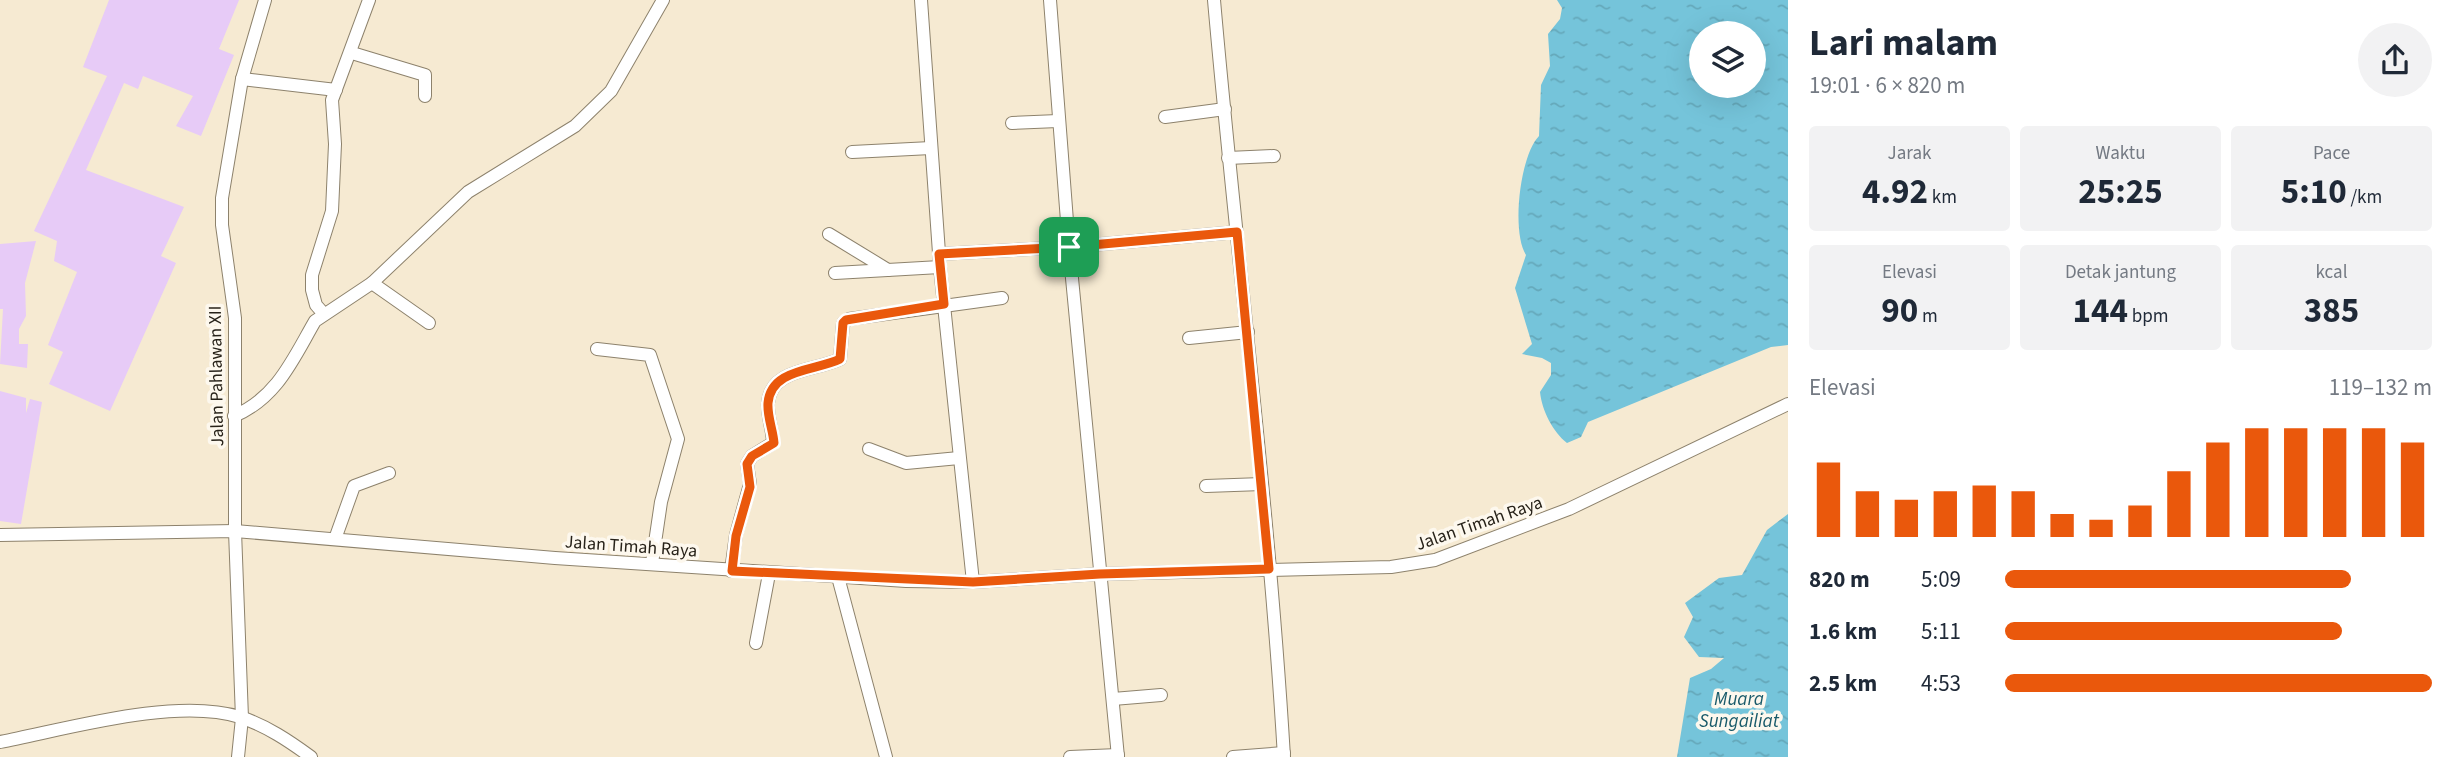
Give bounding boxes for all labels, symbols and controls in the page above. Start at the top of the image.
text: Lari malam [1809,16,1998,70]
map controls [1689,21,1766,98]
button: layers [1689,21,1766,98]
button: share [2358,23,2432,97]
text: 19:01 · 6 × 820 m [1809,69,1965,102]
text: Jarak [1888,140,1931,167]
text: Waktu [2096,140,2145,167]
text: Pace [2313,140,2350,167]
text: 4.92 [1862,167,1928,217]
text: 25:25 [2078,167,2163,217]
text: 5:10 [2281,167,2347,217]
text: km [1928,184,1957,211]
text: /km [2347,184,2382,211]
pin [1039,217,1099,277]
icon: arrive [1050,228,1088,266]
text: Elevasi [1882,259,1937,286]
text: Detak jantung [2065,259,2176,286]
text: kcal [2316,259,2347,286]
text: 90 [1881,286,1918,336]
text: 144 [2072,286,2128,336]
text: 385 [2304,286,2359,336]
text: m [1918,303,1938,330]
text: bpm [2128,303,2169,330]
street label: Jalan Pahlawan XII [203,305,230,447]
text: Elevasi [1809,371,1876,404]
text: 119–132 m [2329,371,2432,404]
street label: Jalan Timah Raya [1412,490,1546,557]
street label: Jalan Timah Raya [564,529,698,564]
text: 820 m [1809,563,1870,596]
text: 5:09 [1921,563,1961,596]
text: 1.6 km [1809,615,1877,648]
text: 5:11 [1921,615,1961,648]
text: 2.5 km [1809,667,1877,700]
text: 4:53 [1921,667,1961,700]
water label: Muara Sungailiat [1699,686,1780,735]

